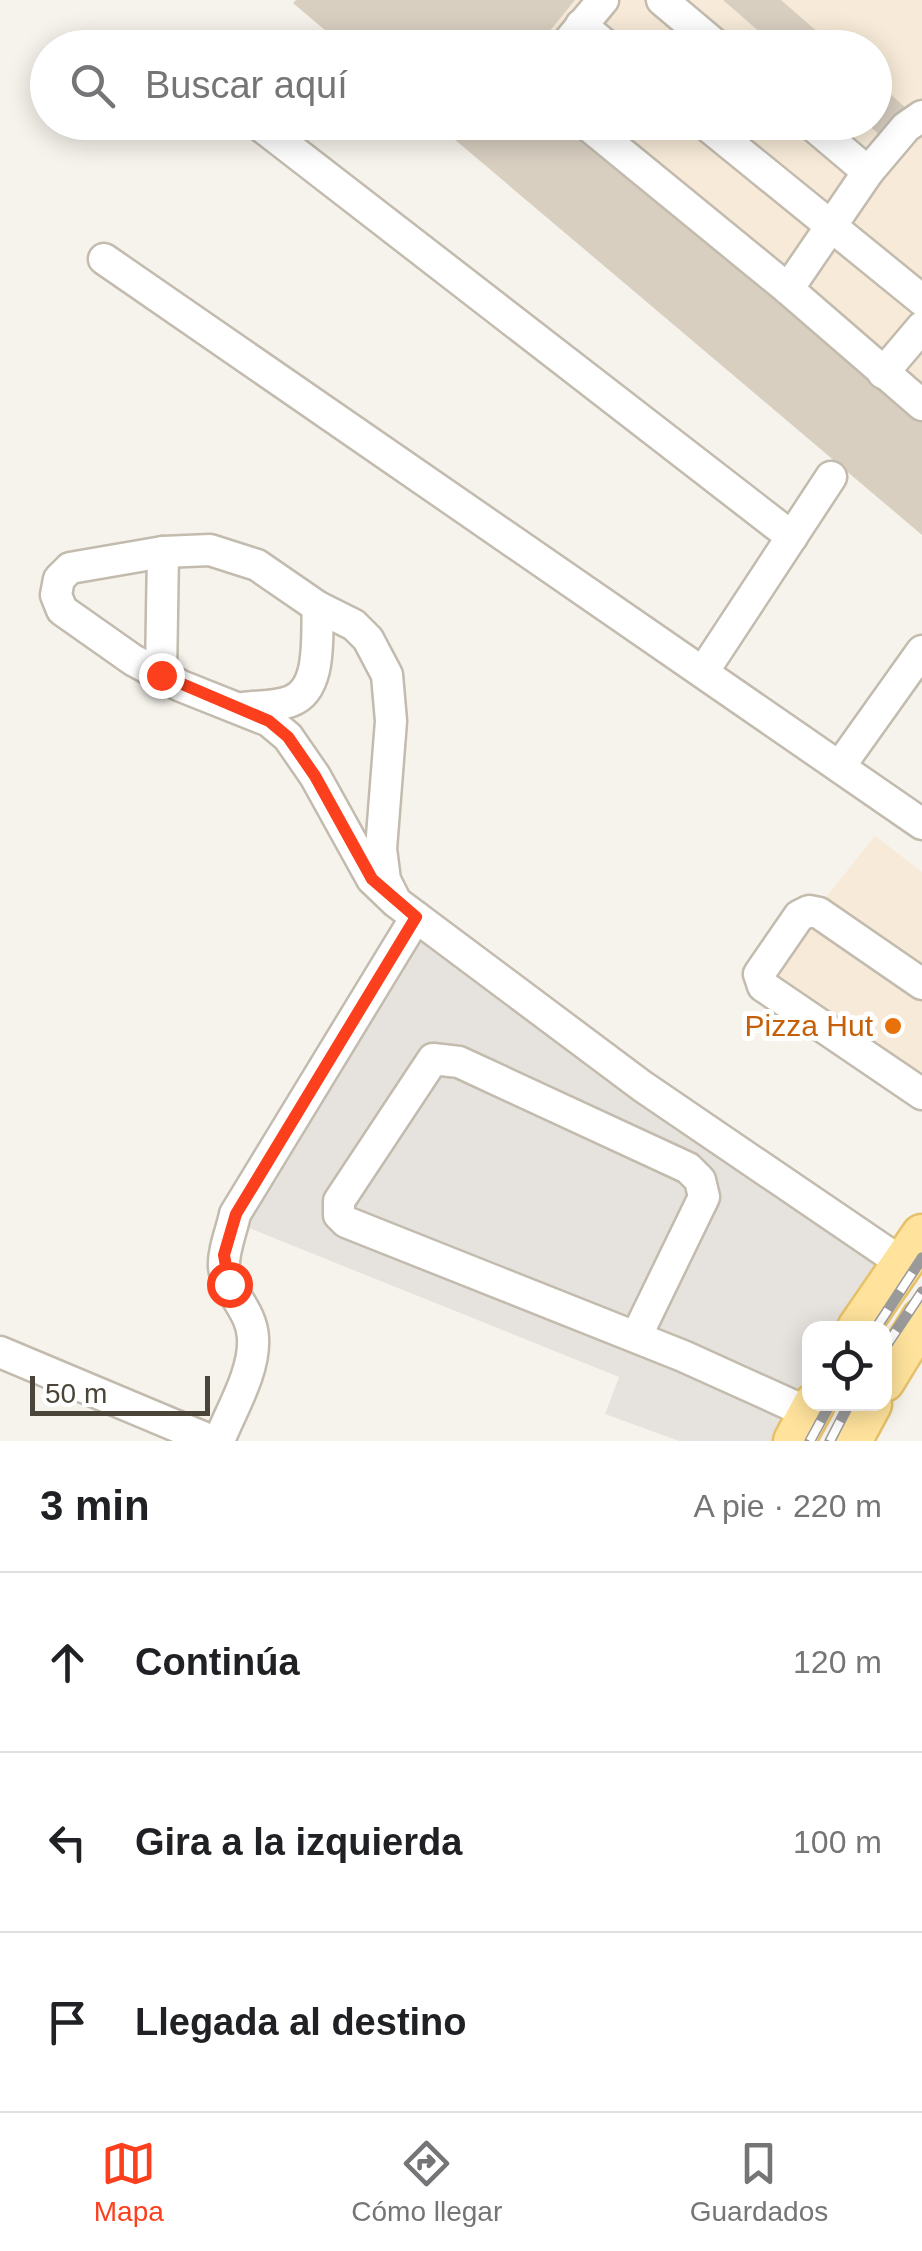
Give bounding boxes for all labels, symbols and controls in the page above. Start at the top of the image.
search box [30,30,892,140]
icon: search [65,58,120,113]
text: Buscar aquí [145,64,348,106]
route end [139,653,185,699]
place label: Pizza Hut [745,1009,874,1042]
marker: Pizza Hut [882,1015,904,1037]
route start [207,1262,253,1308]
map controls [802,1321,892,1411]
button: locate [802,1321,892,1411]
scale bar [30,1371,210,1416]
text: 50 m [45,1378,107,1409]
text: 3 min [40,1482,150,1529]
text: A pie · 220 m [693,1488,882,1524]
icon: ahead [40,1635,95,1690]
text: Continúa [135,1641,300,1683]
text: 120 m [793,1644,882,1680]
icon: left [40,1815,95,1870]
text: Gira a la izquierda [135,1821,462,1863]
text: 100 m [793,1824,882,1860]
icon: arrive [40,1995,95,2050]
text: Llegada al destino [135,2001,467,2043]
tab: Mapa [94,2136,164,2228]
tab: Cómo llegar [351,2136,502,2228]
tab: Guardados [690,2136,828,2228]

